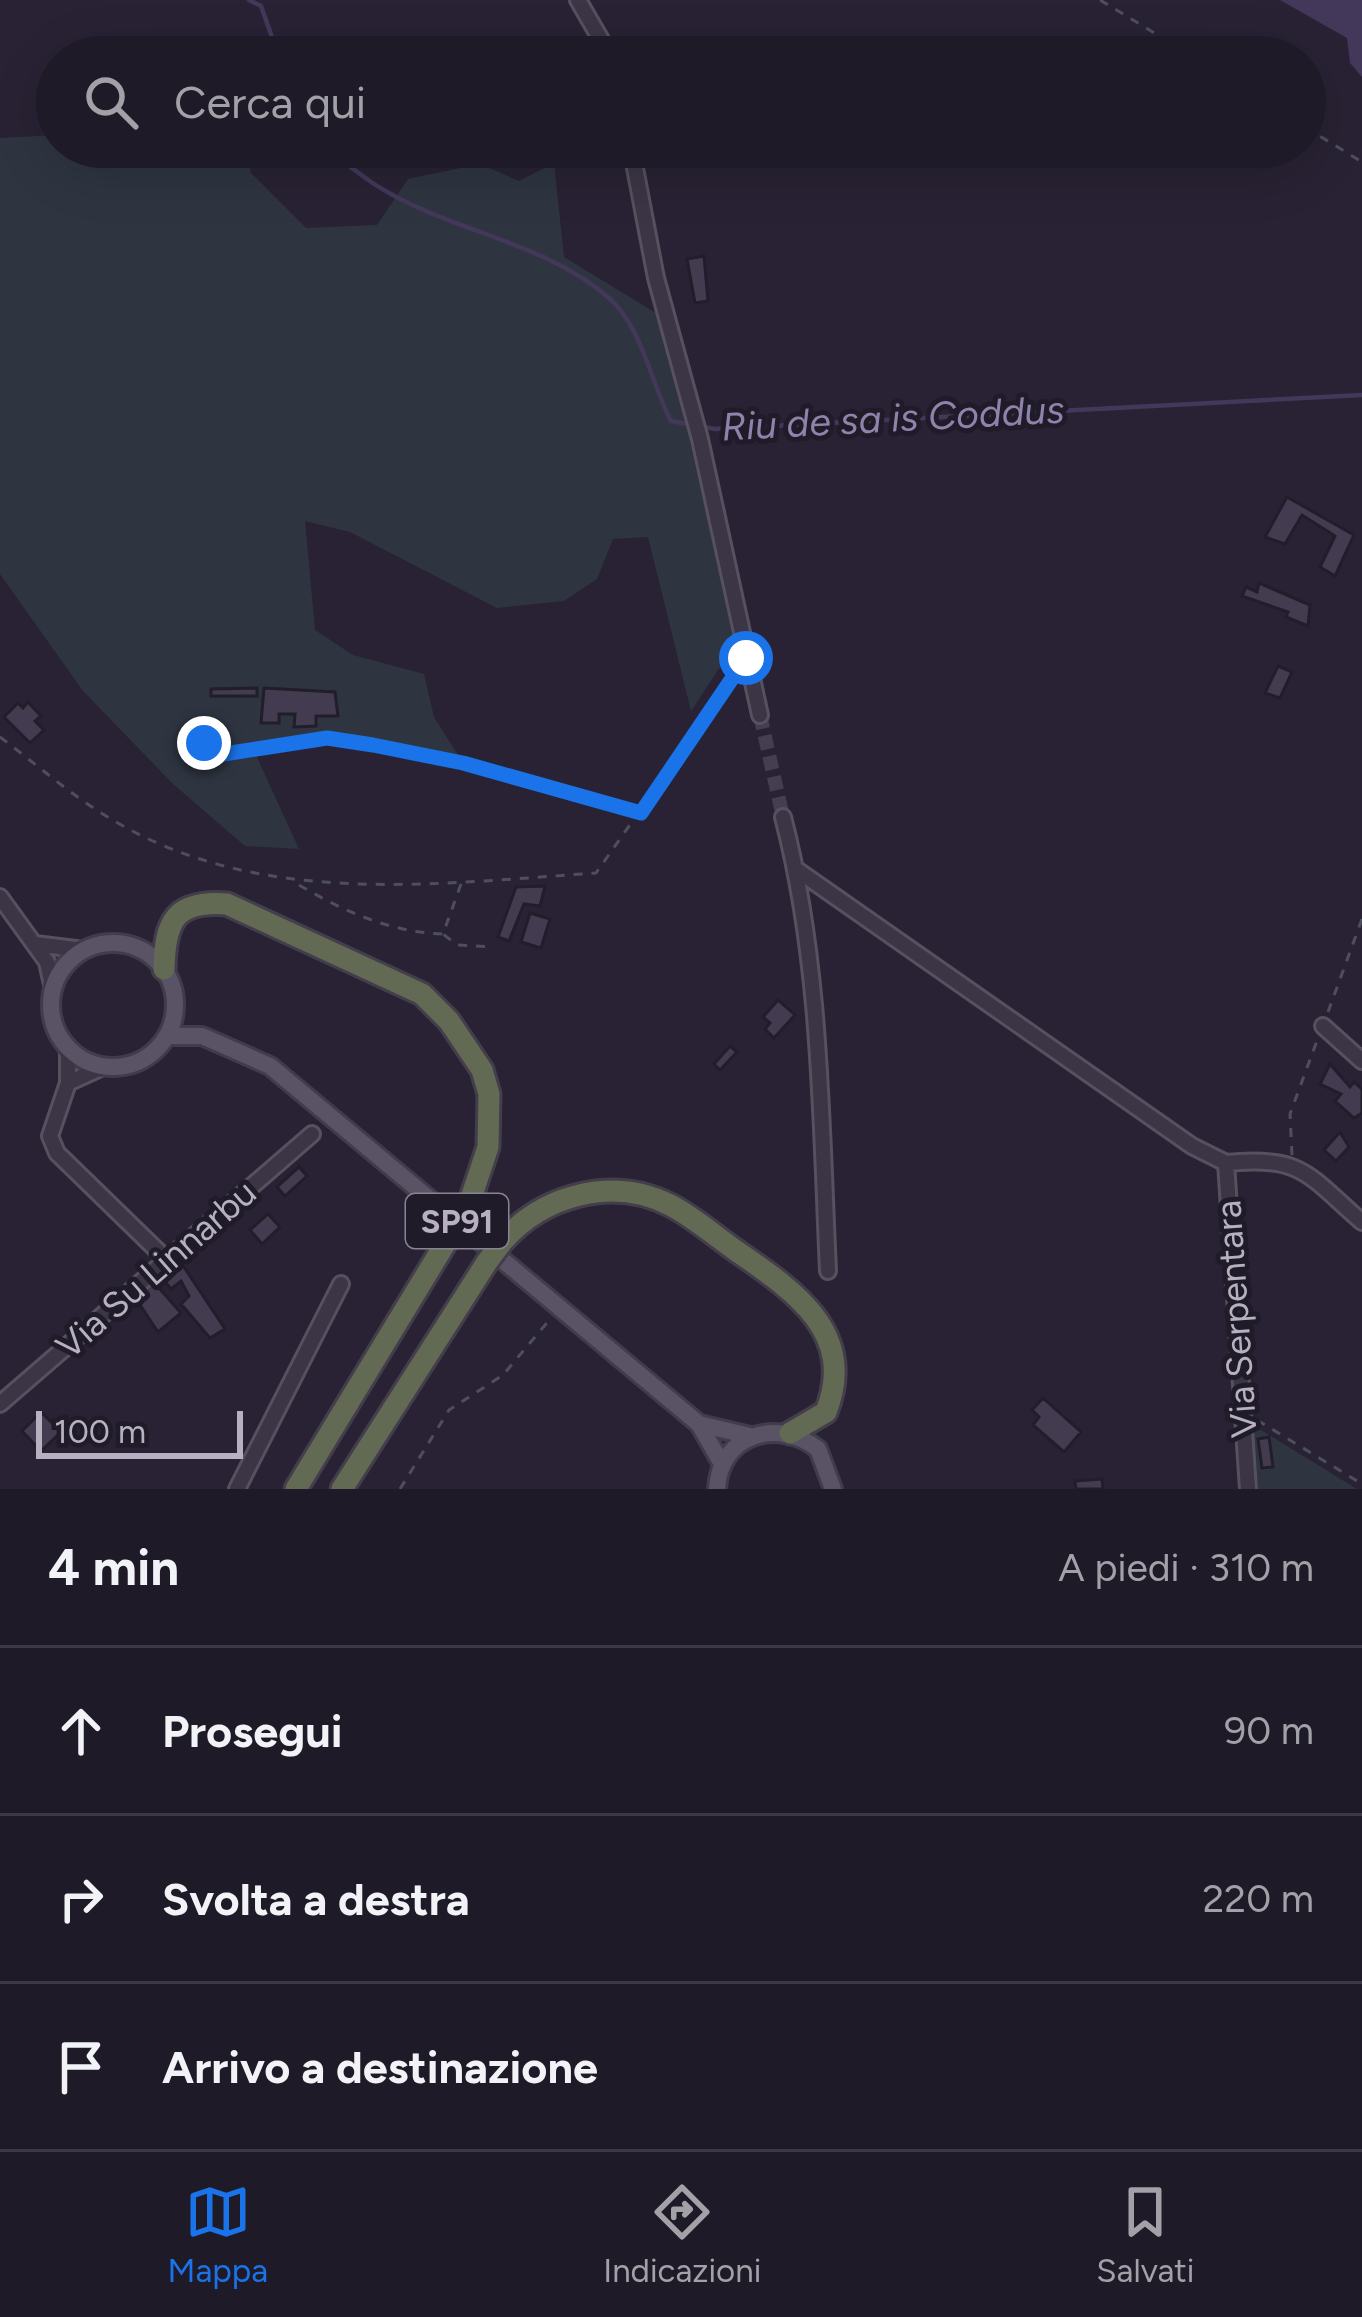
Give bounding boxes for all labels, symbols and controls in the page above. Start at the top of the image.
search box [36,36,1326,168]
icon: search [78,69,144,135]
text: Cerca qui [174,75,366,129]
water label: Riu de sa is Coddus [720,386,1066,450]
route start [719,631,773,685]
route end [177,716,231,770]
street label: Via Su Linnarbu [47,1171,265,1367]
road number: SP91 [406,1194,508,1248]
street label: Via Serpentara [1206,1199,1266,1439]
scale bar [36,1405,243,1458]
text: 100 m [54,1412,146,1451]
text: 4 min [48,1537,179,1598]
text: A piedi · 310 m [1058,1544,1314,1591]
icon: ahead [48,1698,114,1764]
text: Prosegui [162,1704,343,1758]
text: 90 m [1224,1707,1314,1754]
icon: right [48,1866,114,1932]
text: Svolta a destra [162,1872,470,1926]
text: 220 m [1203,1875,1314,1922]
icon: arrive [48,2034,114,2100]
text: Arrivo a destinazione [162,2040,598,2094]
tab: Mappa [168,2179,268,2290]
tab: Indicazioni [603,2179,761,2290]
tab: Salvati [1096,2179,1194,2290]

